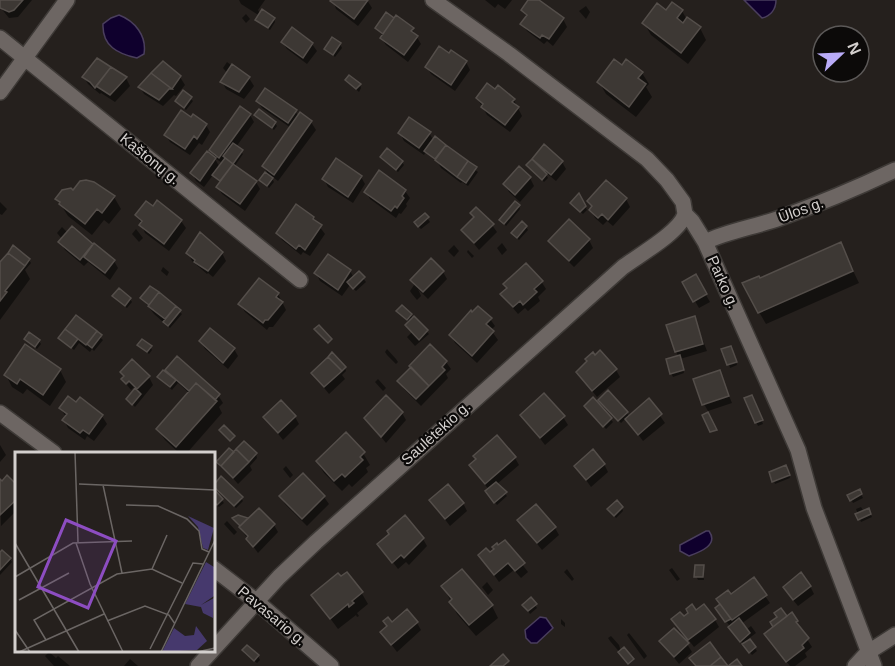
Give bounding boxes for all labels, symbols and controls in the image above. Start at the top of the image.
north arrow [811,24,871,84]
text: N [844,40,864,57]
street label: Kaštonų g. [117,129,184,188]
street label: Ūlos g. [776,194,826,226]
street label: Parko g. [704,253,743,311]
street label: Saulėtekio g. [398,397,474,468]
inset map [15,452,214,651]
street label: Pavasario g. [235,582,310,649]

